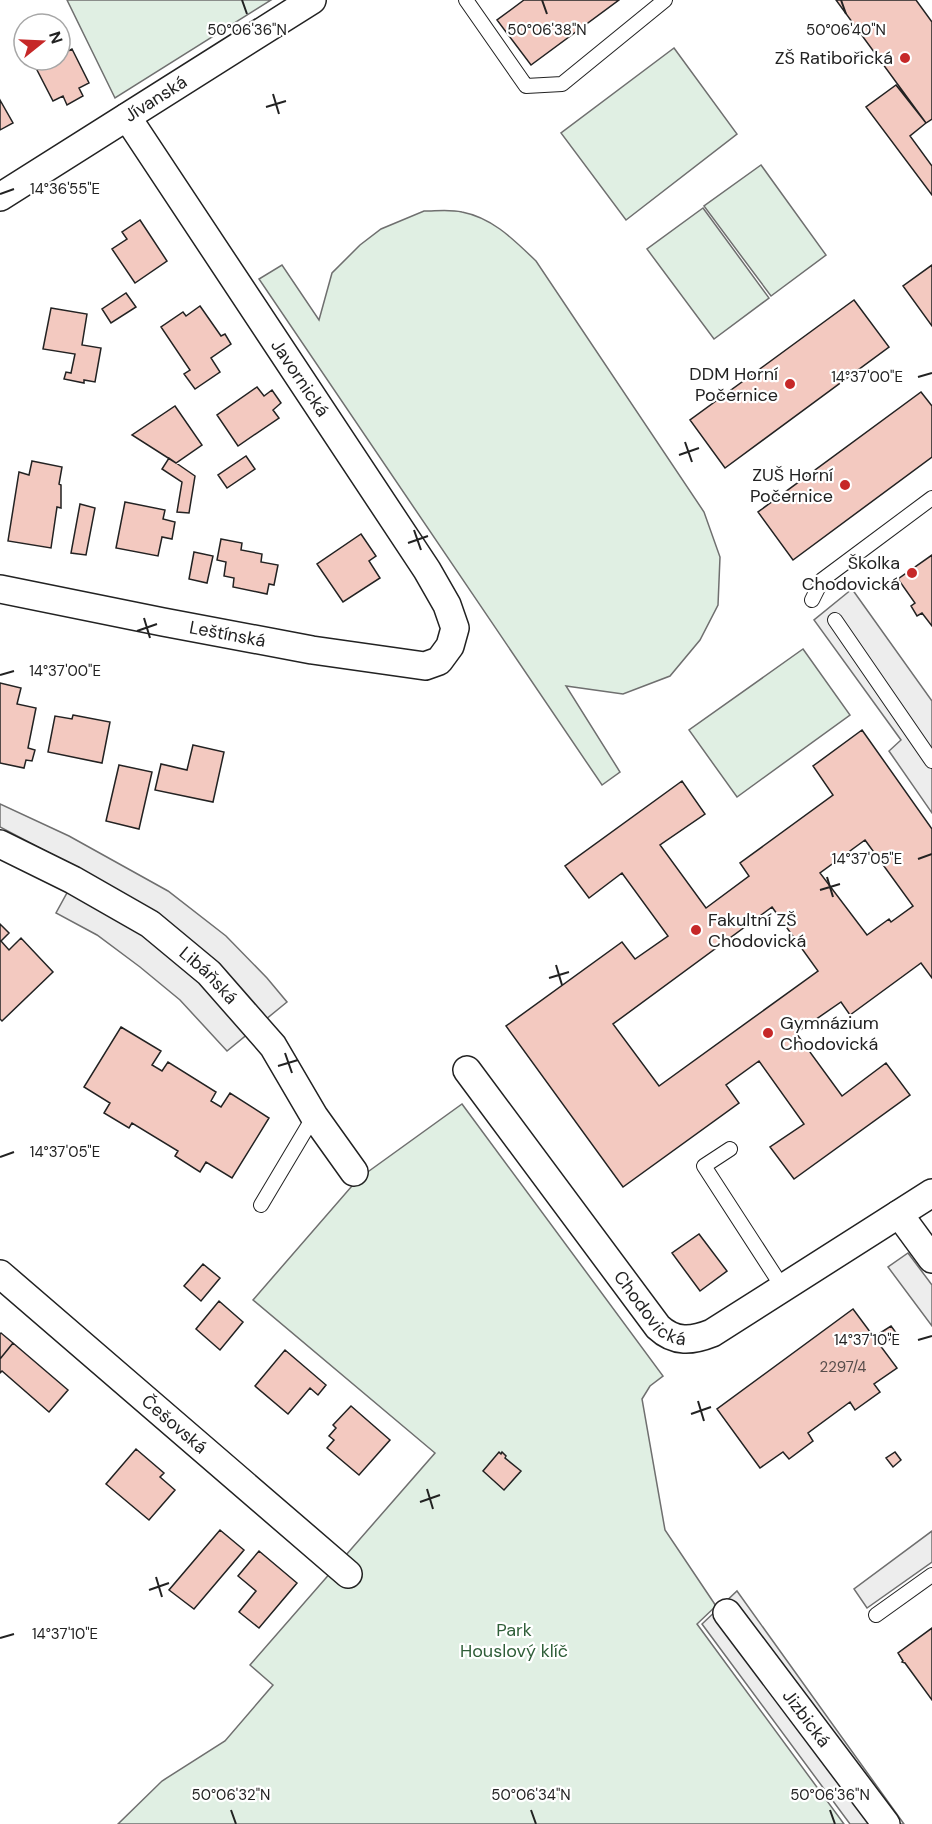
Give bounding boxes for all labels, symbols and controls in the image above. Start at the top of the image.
north arrow [12,12,72,72]
text: 50°06'36"N [207,20,287,40]
text: 50°06'38"N [507,20,587,40]
text: 50°06'40"N [806,20,886,40]
text: N [44,29,68,46]
place label: ZŠ Ratibořická [775,46,893,70]
marker: ZŠ Ratibořická [898,51,912,65]
street label: Jívanská [120,70,192,128]
text: 14°36'55"E [30,179,100,199]
street label: Javornická [265,335,335,421]
place label: DDM Horní Počernice [689,362,778,407]
text: 14°37'00"E [831,367,903,387]
marker: DDM Horní Počernice [783,377,797,391]
place label: ZUŠ Horní Počernice [750,463,833,508]
marker: ZUŠ Horní Počernice [838,478,852,492]
place label: Školka Chodovická [802,551,900,596]
marker: Školka Chodovická [905,566,919,580]
street label: Leštínská [187,615,268,653]
text: 14°37'00"E [29,661,101,681]
text: 14°37'05"E [832,849,902,869]
place label: Fakultní ZŠ Chodovická [708,908,806,953]
marker: Fakultní ZŠ Chodovická [689,923,703,937]
street label: Libáňská [174,941,243,1009]
place label: Gymnázium Chodovická [780,1011,879,1056]
marker: Gymnázium Chodovická [761,1026,775,1040]
text: 14°37'05"E [30,1142,100,1162]
street label: Chodovická [608,1266,687,1351]
text: 14°37'10"E [834,1330,900,1350]
house number: 2297/4 [820,1357,866,1377]
street label: Češovská [136,1389,212,1459]
park label: Park Houslový klíč [460,1618,568,1663]
text: 14°37'10"E [32,1624,98,1644]
street label: Jizbická [777,1685,836,1752]
text: 50°06'32"N [192,1785,270,1805]
text: 50°06'34"N [491,1785,571,1805]
text: 50°06'36"N [790,1785,870,1805]

